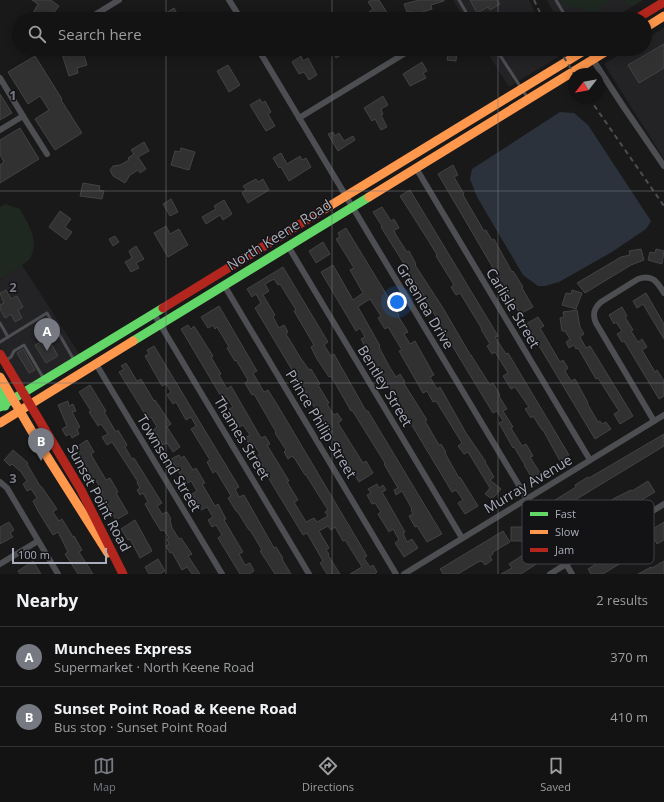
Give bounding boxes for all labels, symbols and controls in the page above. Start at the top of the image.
search box [12,12,652,56]
icon: search [26,23,48,45]
text: Search here [58,24,142,44]
north arrow [568,68,604,104]
text: 1 [9,86,17,104]
street label: North Keene Road [223,195,335,274]
street label: Greenlea Drive [392,259,459,352]
street label: Carlisle Street [482,264,545,351]
text: 2 [9,278,17,296]
your location [387,292,407,312]
pin: A [34,318,60,351]
street label: Bentley Street [354,342,417,430]
street label: Prince Philip Street [282,366,361,482]
street label: Thames Street [210,392,275,483]
street label: Townsend Street [133,411,206,515]
pin: B [28,428,54,461]
street label: Sunset Point Road [63,441,136,555]
street label: Murray Avenue [480,450,576,517]
text: 3 [9,469,17,487]
legend [522,500,654,564]
text: Fast [555,506,576,521]
text: Slow [555,524,579,539]
text: Jam [554,542,574,557]
scale bar [12,546,107,565]
text: 100 m [18,547,50,562]
text: Nearby [16,589,78,612]
text: 2 results [596,591,648,609]
text: Munchees Express [54,638,192,658]
text: A [25,648,33,666]
text: 370 m [610,648,648,666]
text: Supermarket · North Keene Road [54,658,254,676]
text: Sunset Point Road & Keene Road [54,698,297,718]
text: B [25,708,33,726]
text: 410 m [610,708,648,726]
text: Bus stop · Sunset Point Road [54,718,227,736]
tab: Map [93,755,116,794]
tab: Directions [302,755,354,794]
tab: Saved [540,755,571,794]

